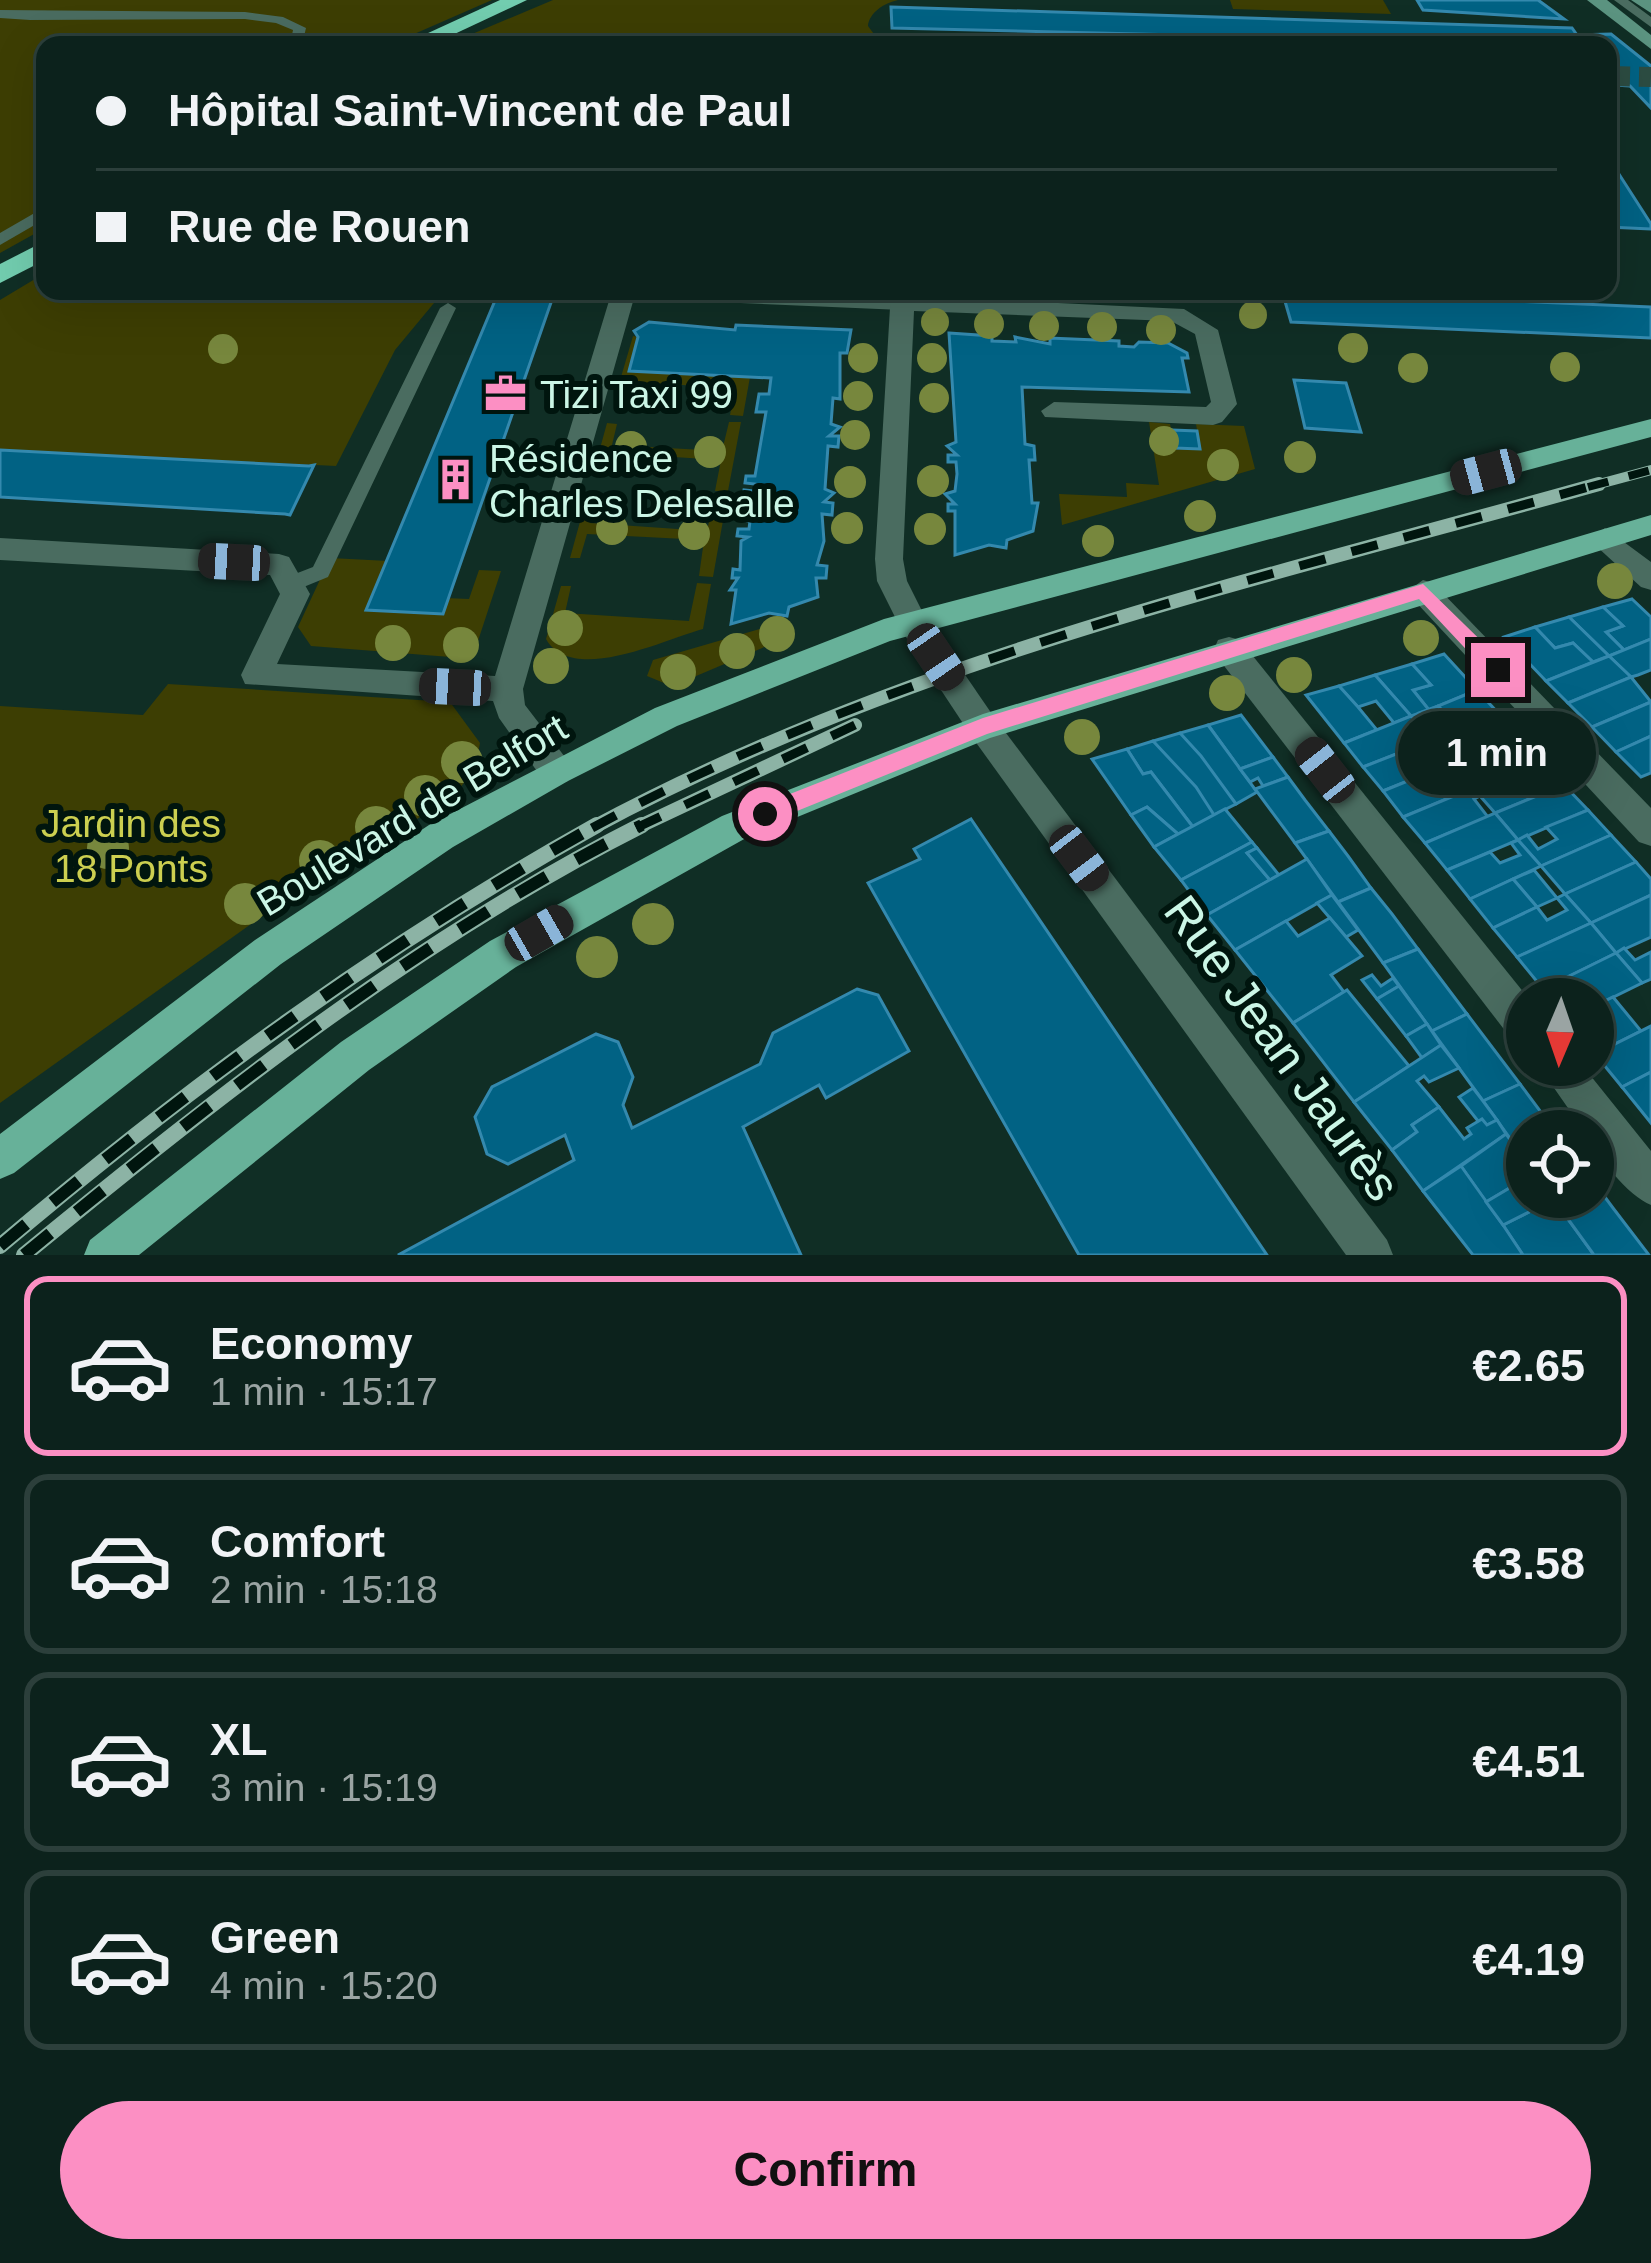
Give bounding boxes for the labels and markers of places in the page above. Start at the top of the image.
office icon: Tizi Taxi 99 [483,371,529,417]
place label: Tizi Taxi 99 [540,373,733,416]
place label: Résidence Charles Delesalle [489,437,795,525]
building icon: Résidence Charles Delesalle [432,457,478,503]

